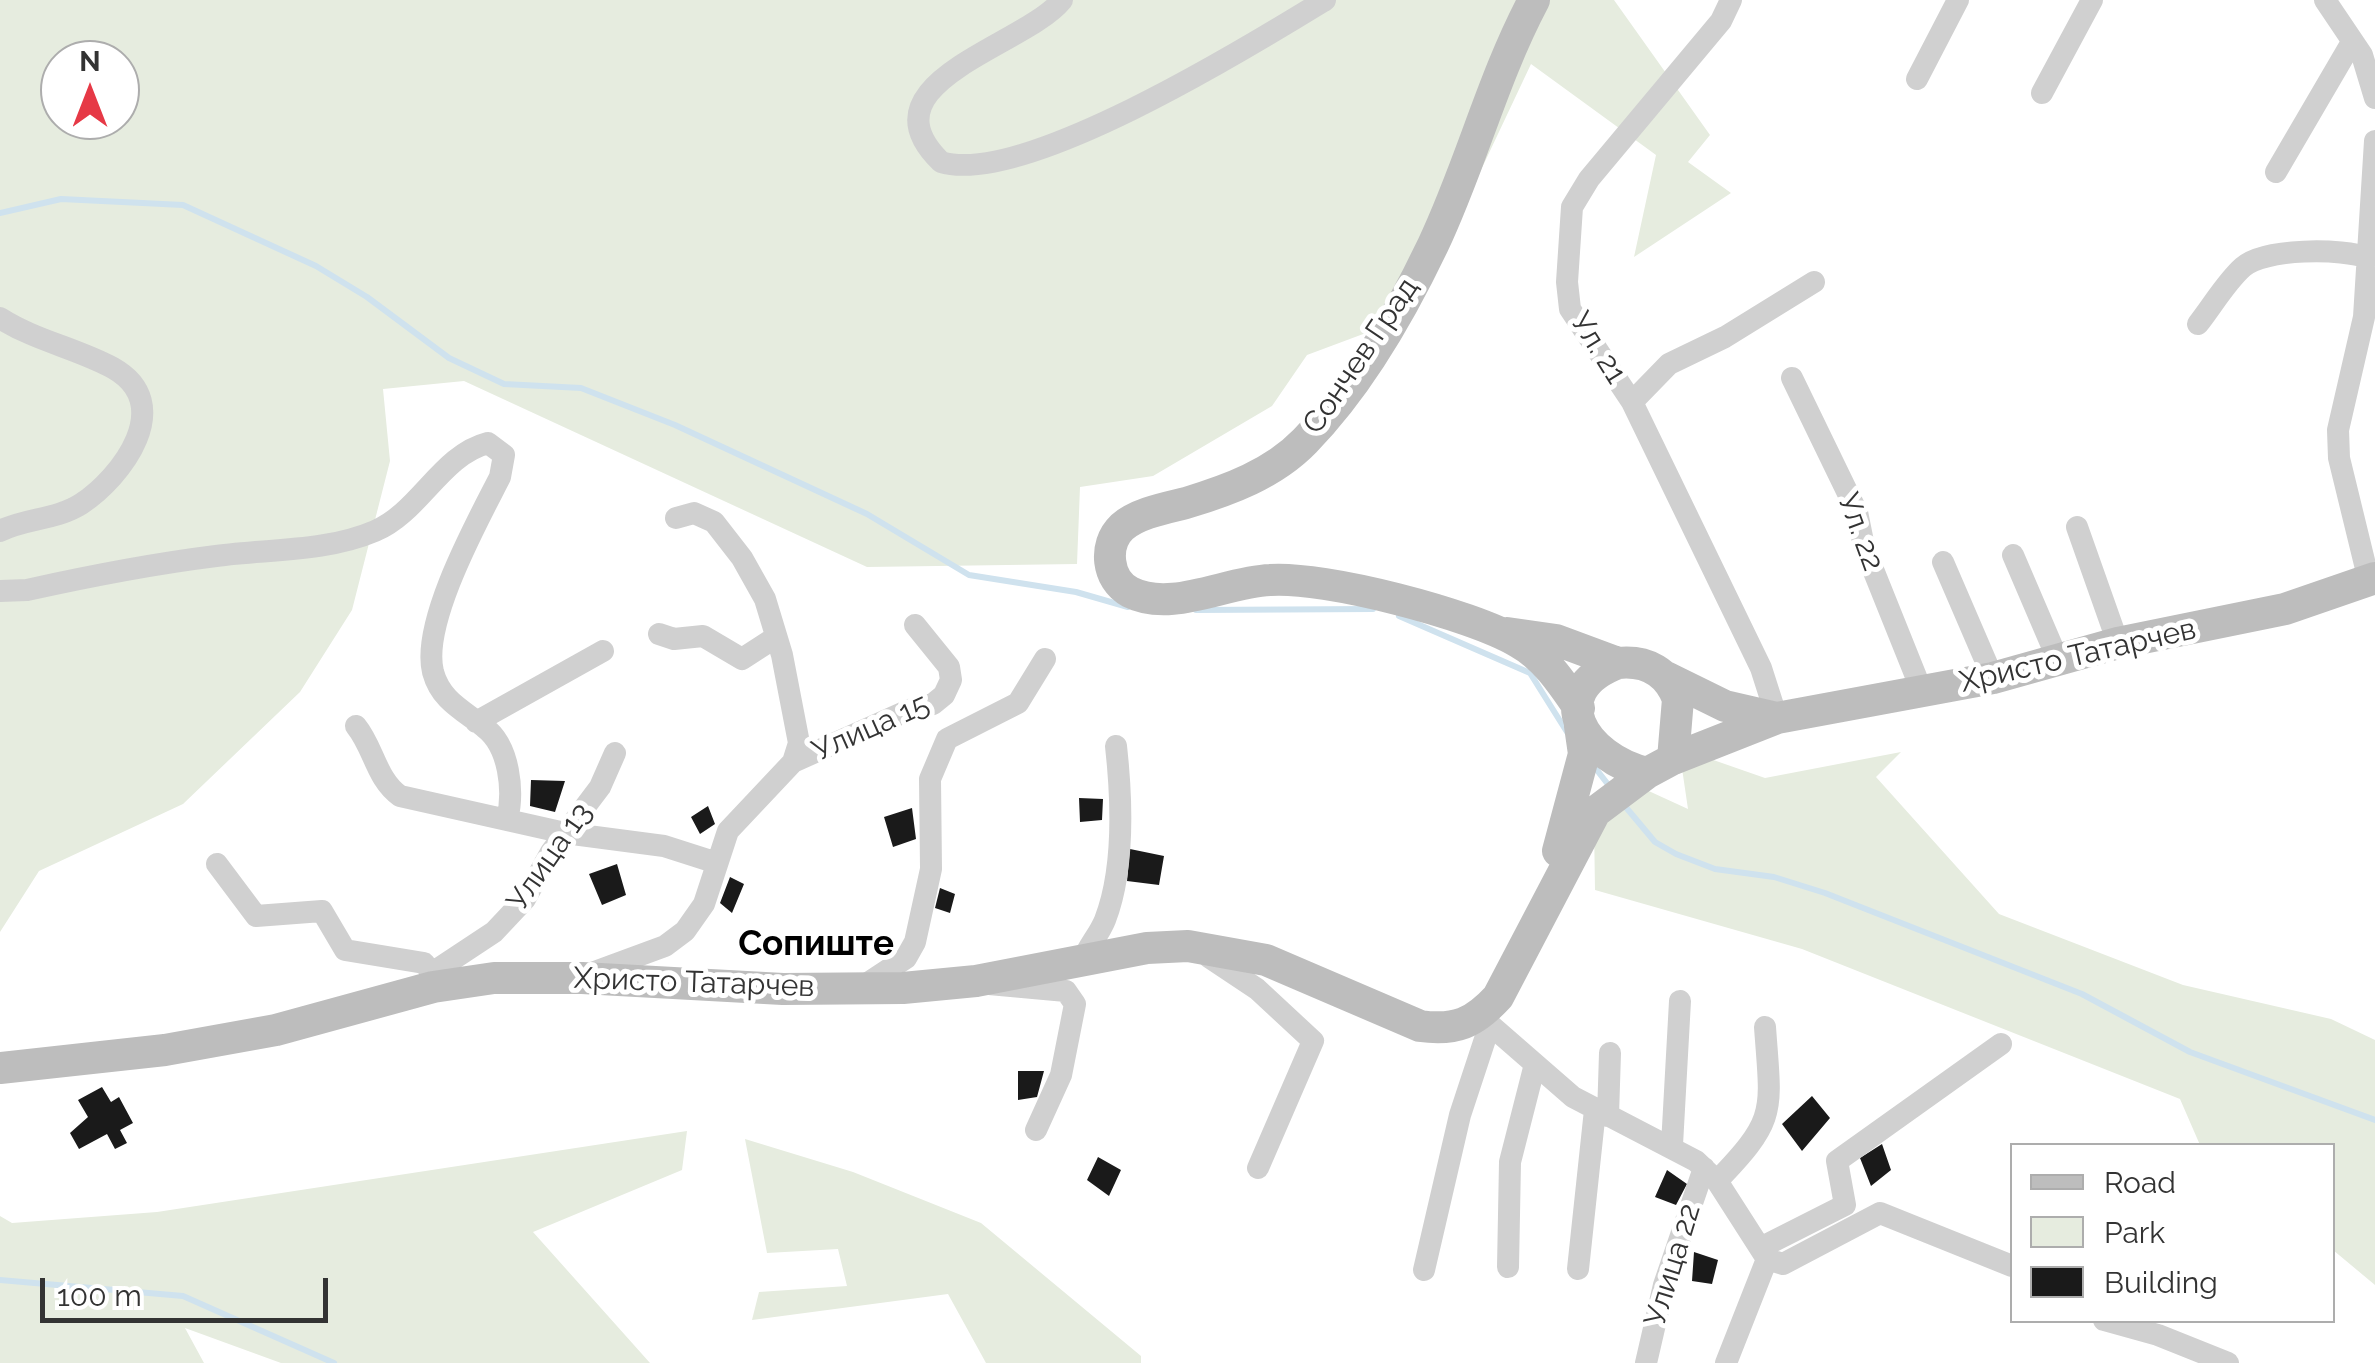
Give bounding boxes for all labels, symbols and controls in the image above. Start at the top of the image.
north arrow [40,40,140,140]
text: N [79,45,101,78]
street label: Сончев Град [1296,271,1426,441]
street label: Ул. 21 [1562,306,1634,390]
street label: Ул. 22 [1829,488,1891,576]
street label: Христо Татарчев [1957,611,2199,701]
street label: Улица 15 [807,686,935,770]
street label: Улица 13 [500,796,600,918]
district label: Сопиште [738,923,894,965]
street label: Христо Татарчев [573,961,815,1005]
legend [2010,1143,2335,1323]
text: Road [2104,1165,2176,1200]
street label: Улица 22 [1637,1199,1709,1331]
text: Park [2104,1215,2165,1250]
scale bar [45,1258,332,1320]
text: Building [2104,1265,2218,1300]
text: 100 m [57,1278,142,1313]

